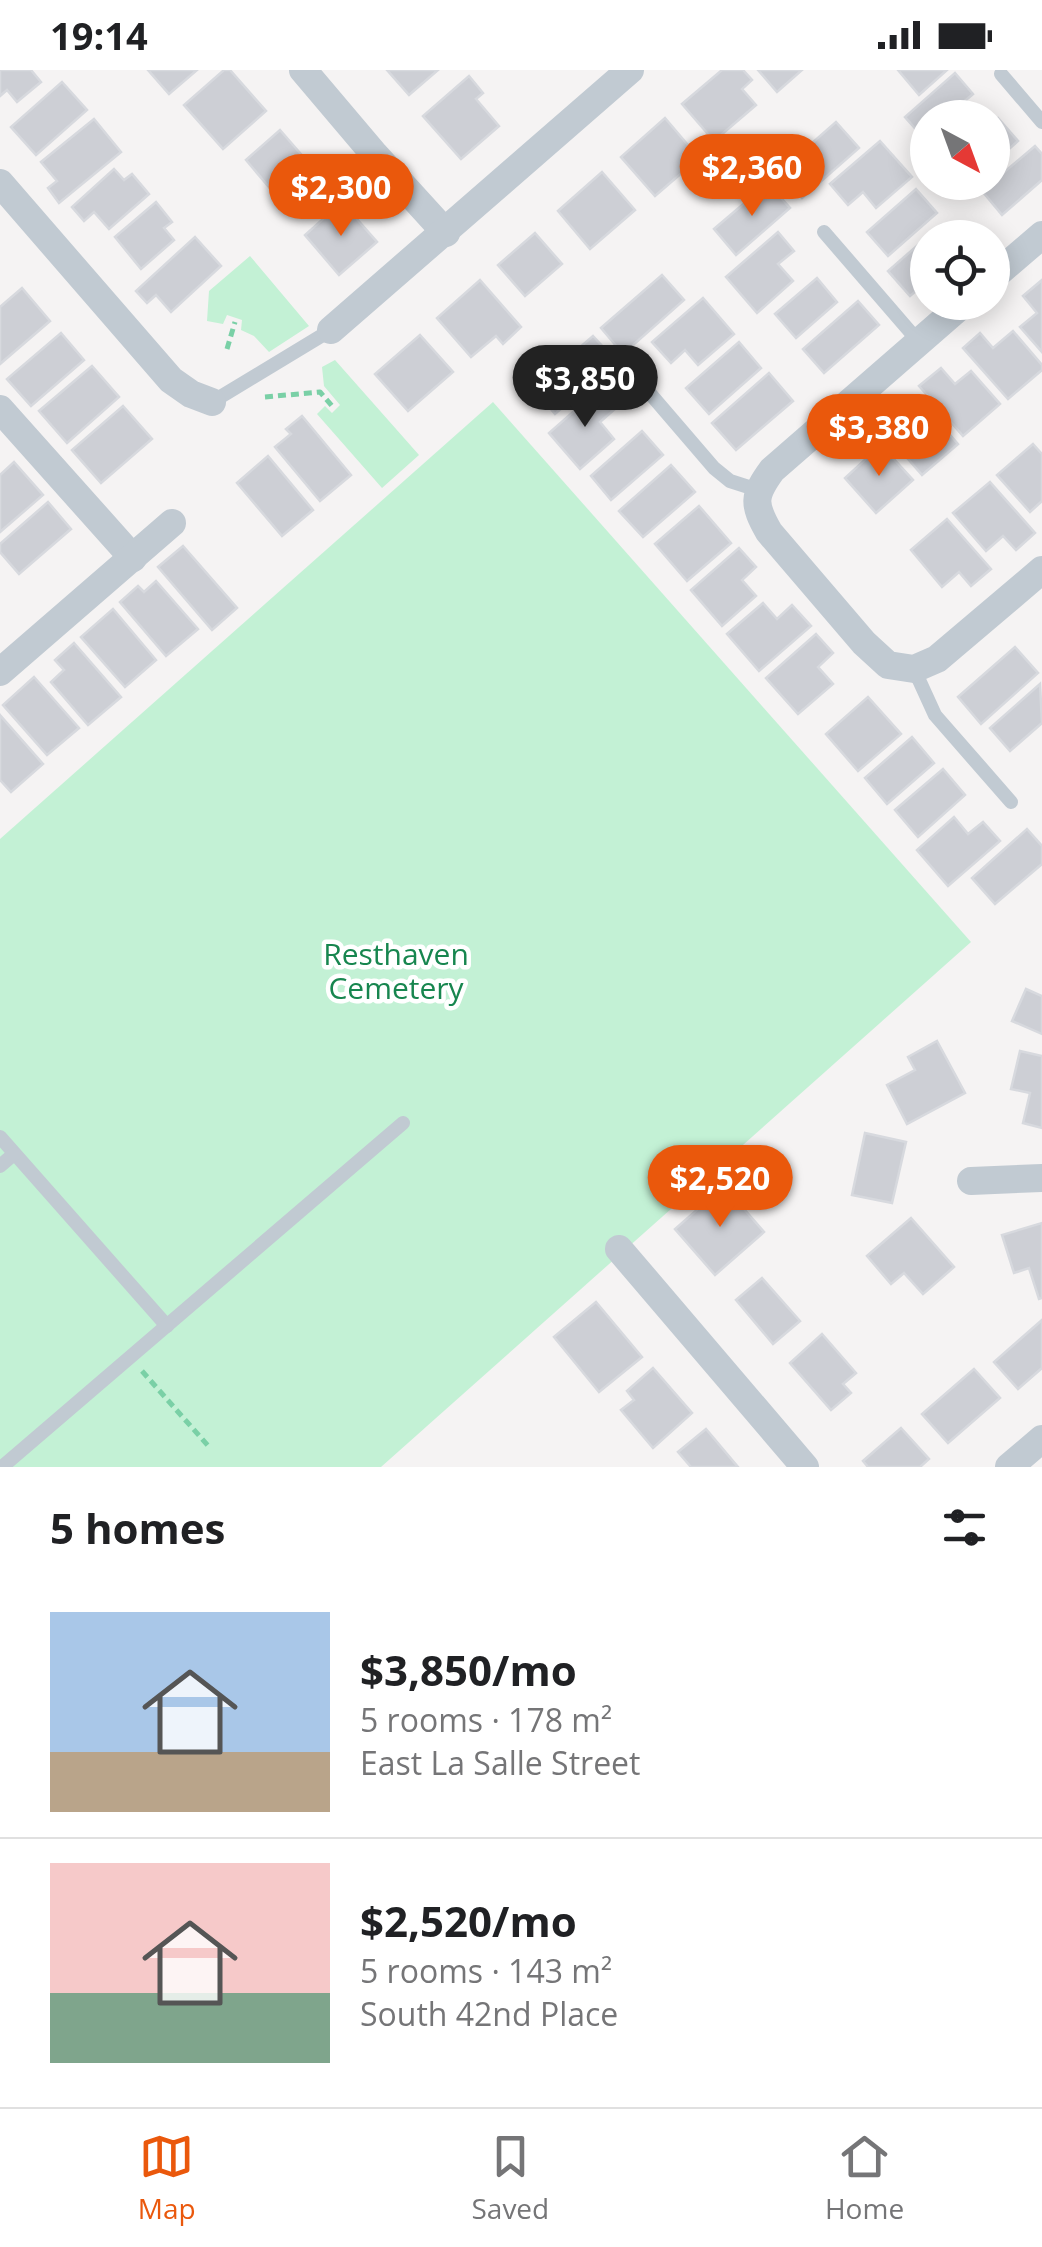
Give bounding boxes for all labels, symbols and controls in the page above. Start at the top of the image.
text: 19:14 [50,9,148,61]
north arrow [910,100,1010,200]
map controls [910,100,1010,320]
pin: $2,360 [671,134,833,219]
text: $2,360 [702,145,802,188]
pin: $2,300 [260,154,422,239]
text: $2,300 [291,165,391,208]
button: locate [910,220,1010,320]
pin: $3,850 [504,345,666,430]
text: $3,850 [535,356,635,399]
pin: $3,380 [798,394,960,479]
text: $3,380 [829,405,929,448]
park label: Resthaven Cemetery [323,933,469,1008]
pin: $2,520 [639,1145,801,1230]
text: $2,520 [670,1156,770,1199]
text: 5 homes [50,1499,225,1556]
icon: filters [937,1500,992,1555]
text: $3,850/mo [360,1641,577,1698]
icon: home [130,1652,250,1772]
text: 5 rooms · 178 m² [360,1698,612,1741]
text: East La Salle Street [360,1741,640,1784]
text: $2,520/mo [360,1892,577,1949]
icon: home [130,1903,250,2023]
text: 5 rooms · 143 m² [360,1949,612,1992]
text: South 42nd Place [360,1992,618,2035]
tab: Map [138,2129,196,2227]
tab: Saved [471,2129,549,2227]
tab: Home [825,2129,904,2227]

